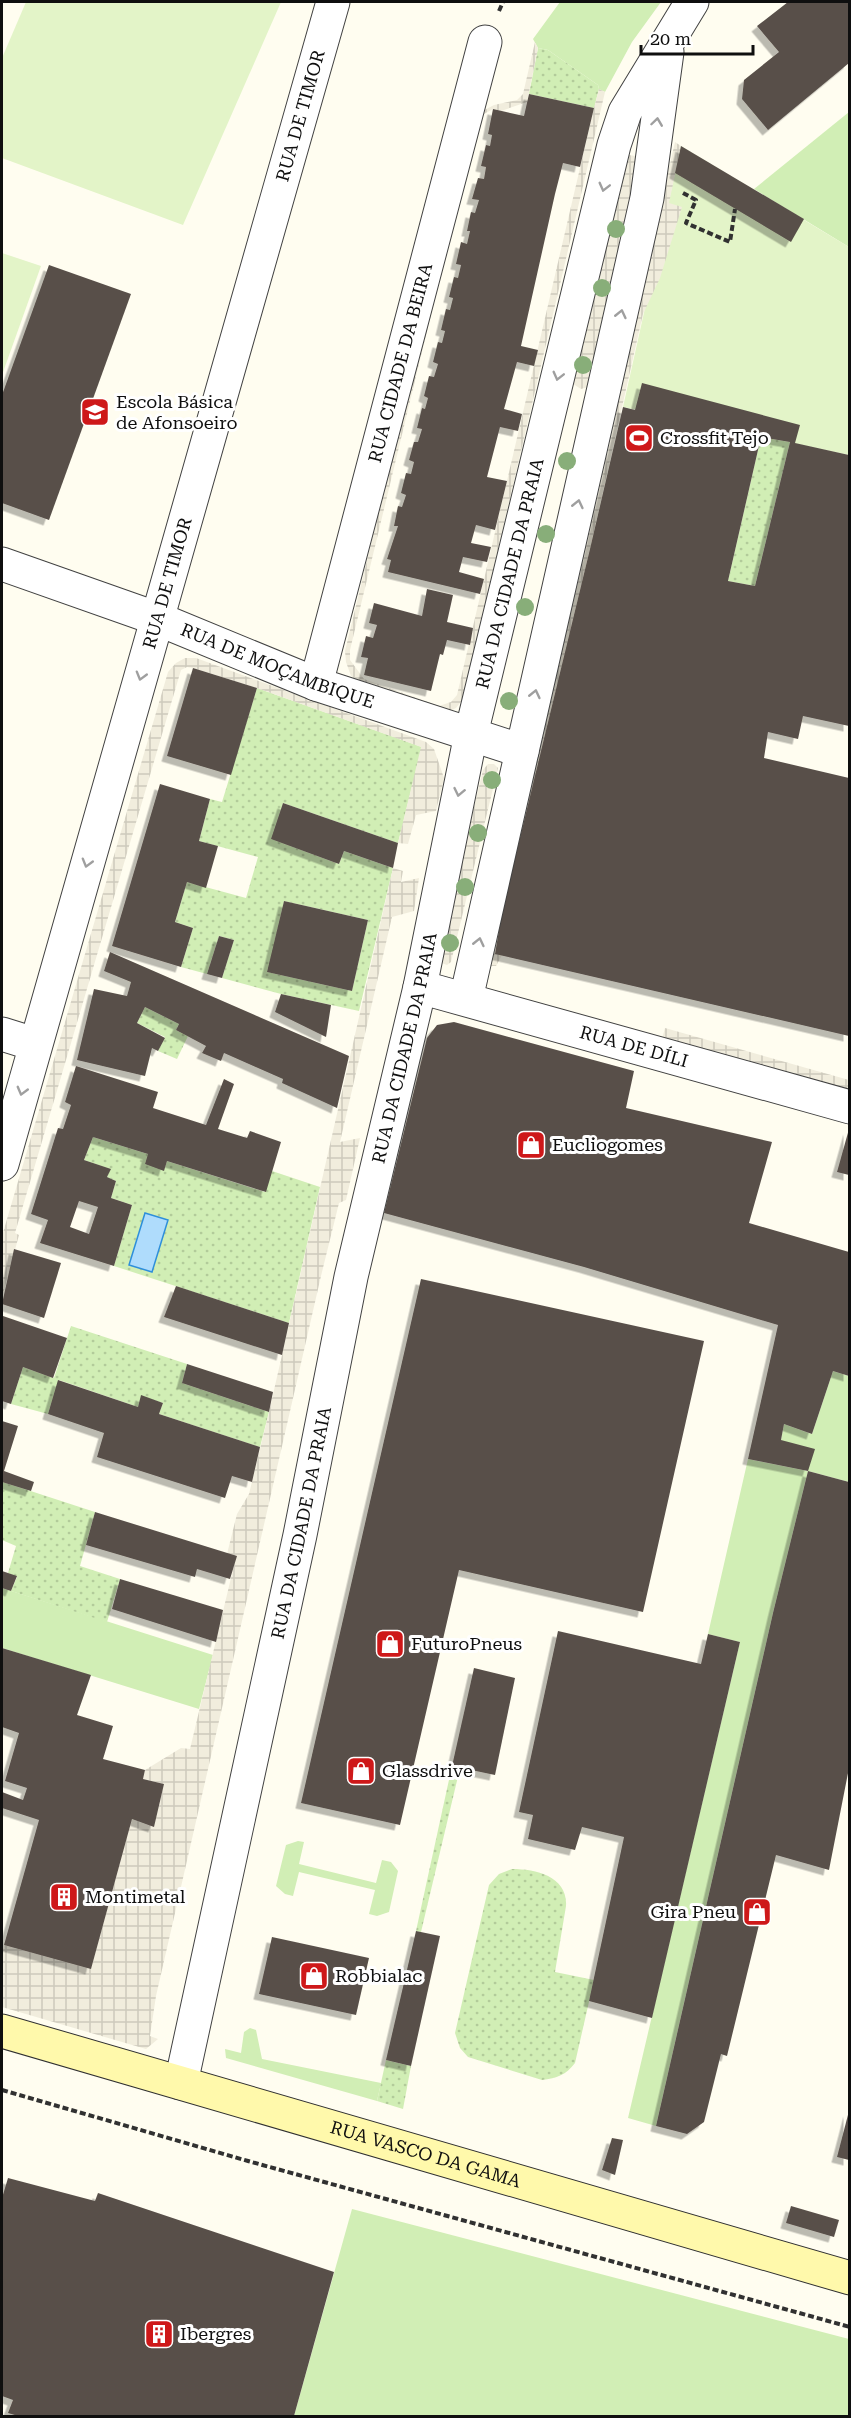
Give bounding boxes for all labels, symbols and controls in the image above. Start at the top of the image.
scale bar [641,18,754,56]
text: 20 m [650,28,691,49]
street label: RUA DE TIMOR [271,47,329,184]
one-way arrow [651,118,663,127]
one-way arrow [599,181,612,191]
street label: RUA CIDADE DA BEIRA [364,260,436,465]
one-way arrow [614,309,627,319]
one-way arrow [553,371,566,381]
place label: Escola Básica de Afonsoeiro [116,391,238,433]
school or university icon: Escola Básica de Afonsoeiro [79,396,111,428]
sports icon: Crossfit Tejo [623,422,655,454]
place label: Crossfit Tejo [660,427,769,448]
street label: RUA DA CIDADE DA PRAIA [471,456,548,691]
one-way arrow [571,499,584,509]
street label: RUA DE TIMOR [138,514,196,651]
street label: RUA DE MOÇAMBIQUE [178,618,377,712]
one-way arrow [136,670,148,680]
one-way arrow [528,689,541,699]
one-way arrow [453,786,466,796]
one-way arrow [82,857,94,868]
street label: RUA DA CIDADE DA PRAIA [367,930,441,1166]
one-way arrow [471,938,484,948]
street label: RUA DE DÍLI [577,1021,691,1071]
one-way arrow [16,1086,29,1096]
shop icon: Eucliogomes [515,1129,547,1161]
place label: Eucliogomes [552,1134,663,1155]
street label: RUA DA CIDADE DA PRAIA [267,1404,335,1641]
shop icon: FuturoPneus [374,1628,406,1660]
place label: FuturoPneus [411,1633,522,1654]
shop icon: Glassdrive [345,1755,377,1787]
place label: Glassdrive [382,1760,473,1781]
building icon: Montimetal [48,1881,80,1913]
place label: Montimetal [85,1886,186,1907]
shop icon: Gira Pneu [741,1896,773,1928]
place label: Gira Pneu [650,1901,736,1922]
shop icon: Robbialac [298,1960,330,1992]
place label: Robbialac [335,1965,422,1986]
street label: RUA VASCO DA GAMA [328,2116,524,2192]
building icon: Ibergres [143,2318,175,2350]
place label: Ibergres [180,2323,251,2344]

